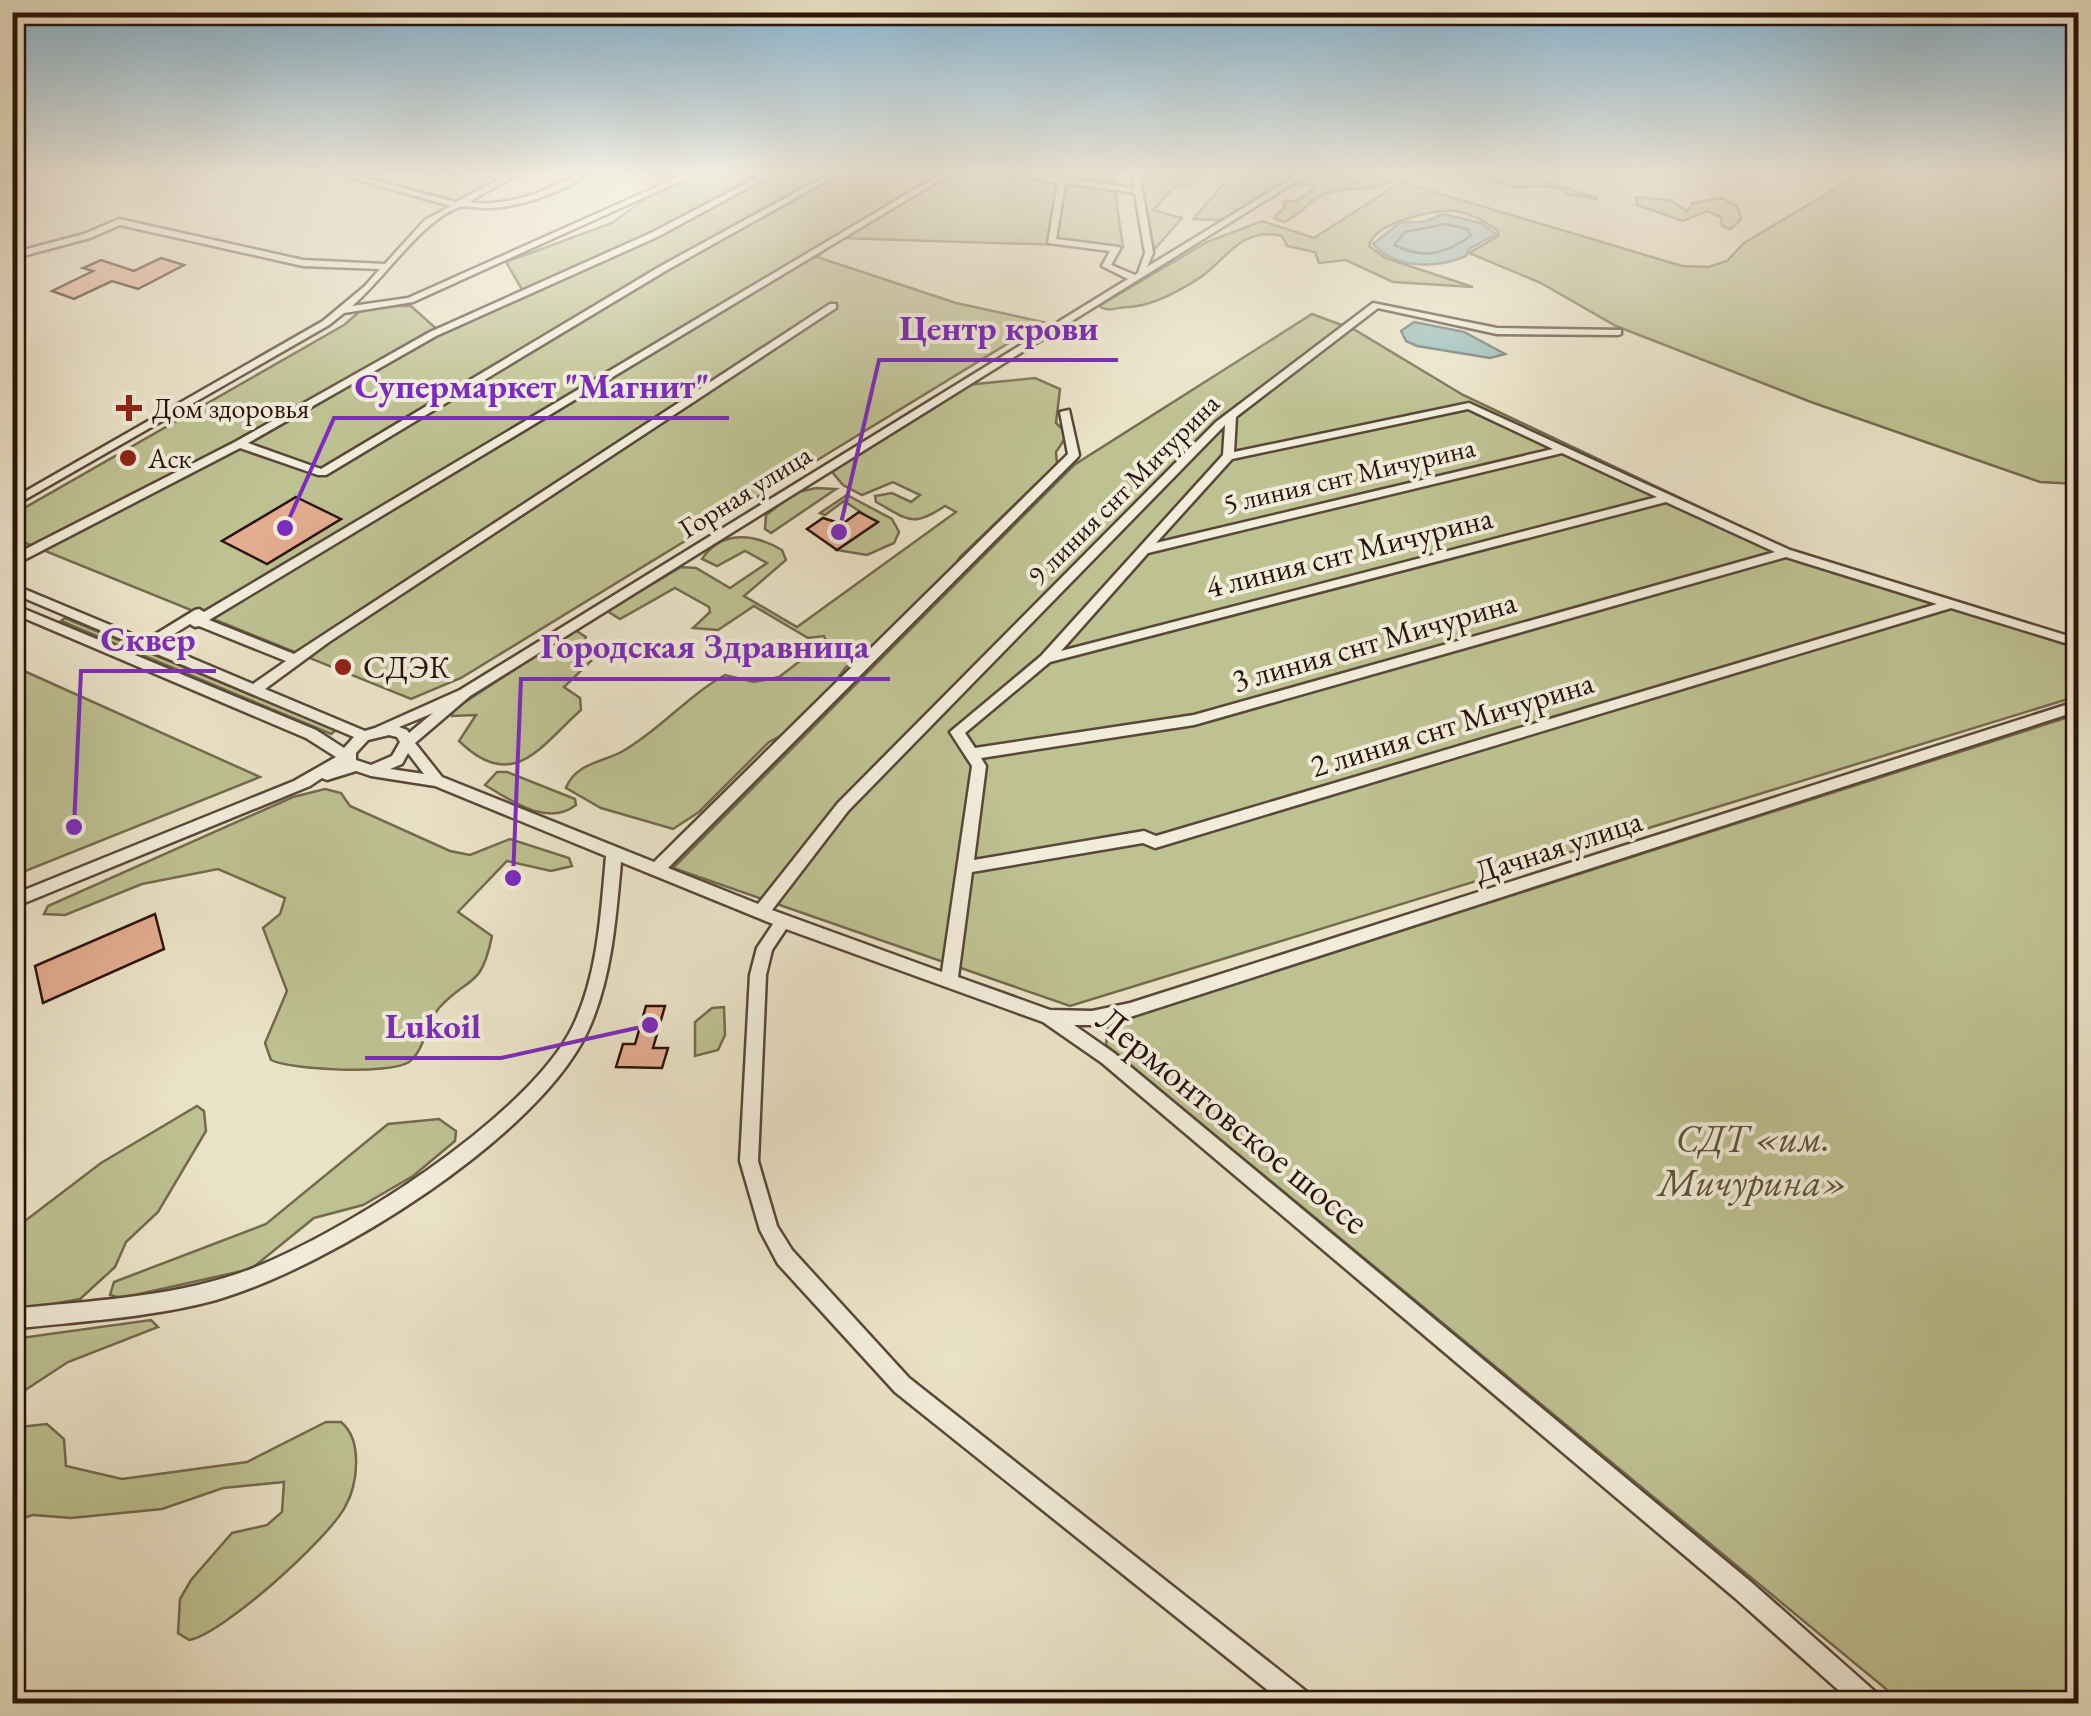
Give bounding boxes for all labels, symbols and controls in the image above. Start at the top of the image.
callout: Центр крови [879,295,1118,360]
text: Центр крови [899,305,1099,350]
callout: Супермаркет "Магнит" [334,353,729,418]
text: Супермаркет "Магнит" [355,363,709,408]
street label: 9 линия снт Мичурина [1019,385,1227,593]
place label: Дом здоровья [152,390,309,426]
marker: Дом здоровья [116,395,142,421]
street label: 5 линия снт Мичурина [1220,428,1479,521]
street label: Горная улица [672,436,819,546]
place label: Аск [147,440,192,476]
marker: Аск [117,447,139,469]
street label: 4 линия снт Мичурина [1201,496,1497,608]
street label: 3 линия снт Мичурина [1227,580,1521,702]
callout: Сквер [81,606,216,671]
callout: Городская Здравница [521,614,890,679]
text: Сквер [101,616,195,661]
text: Городская Здравница [541,623,870,668]
place label: СДЭК [363,646,451,688]
marker: СДЭК [332,656,354,678]
street label: 2 линия снт Мичурина [1305,661,1599,787]
street label: Дачная улица [1469,799,1647,893]
callout: Lukoil [365,993,501,1058]
street label: Лермонтовское шоссе [1087,995,1380,1245]
text: Lukoil [385,1003,481,1048]
park label: СДТ «им. Мичурина» [1656,1113,1848,1206]

